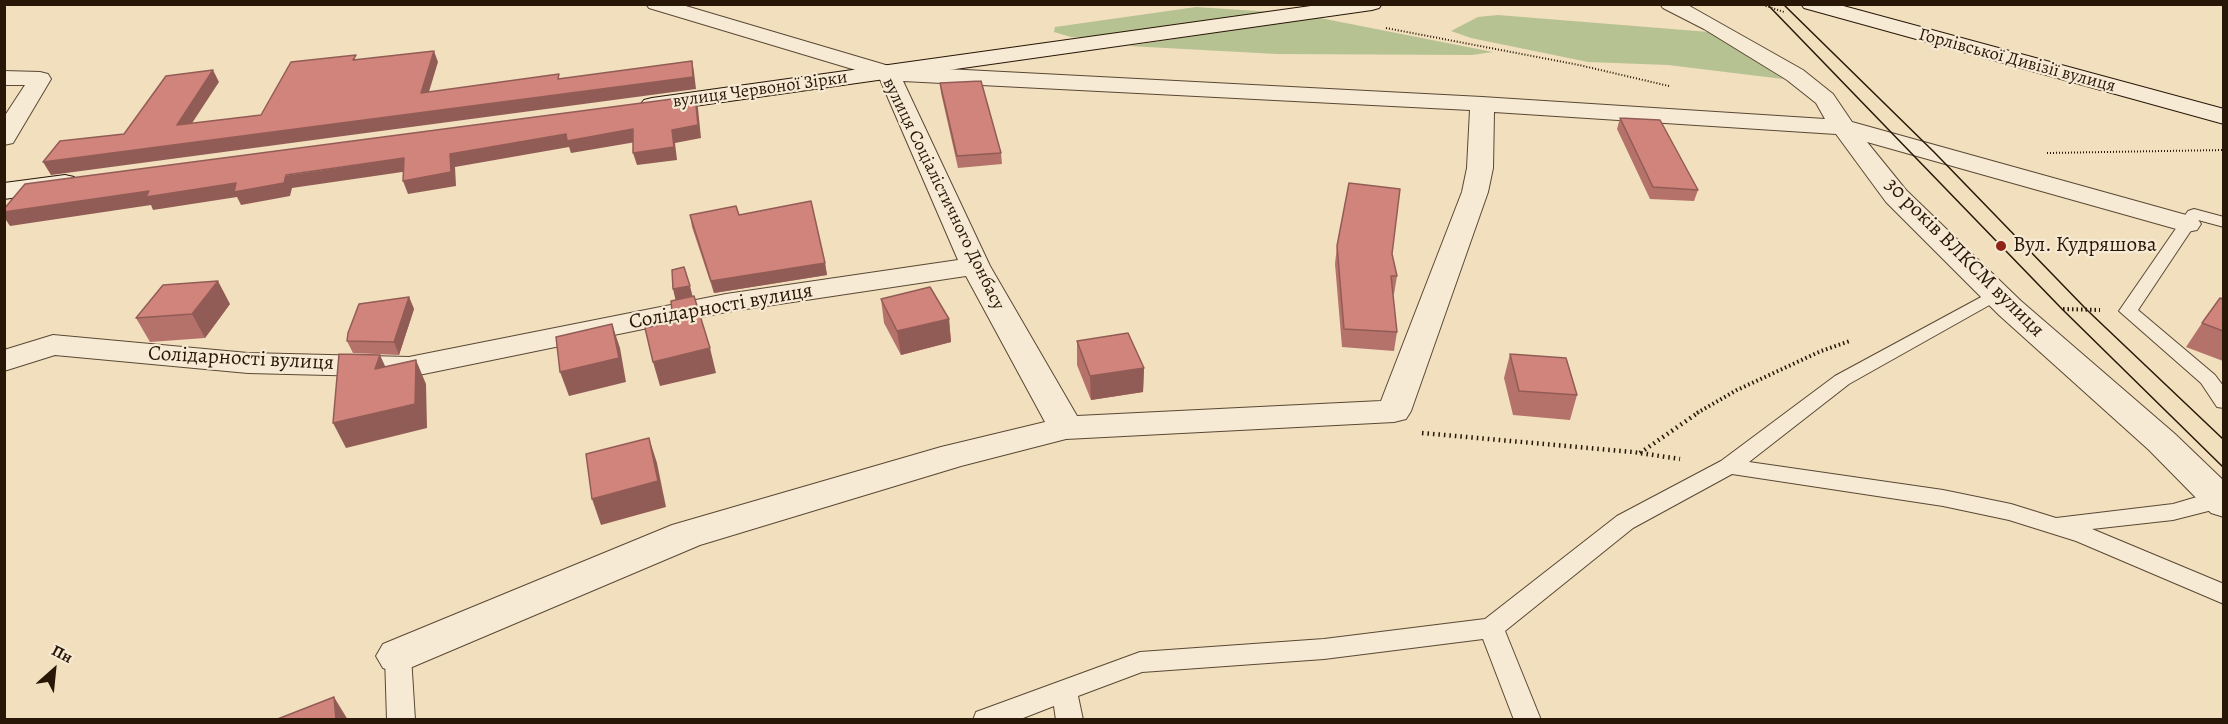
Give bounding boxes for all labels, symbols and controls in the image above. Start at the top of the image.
street label: Горлівської Дивізії вулиця [1916,24,2118,98]
street label: вулиця Червоної Зірки [671,67,849,113]
street label: вулиця Соціалістичного Донбасу [877,74,1009,314]
street label: 30 років ВЛКСМ вулиця [1879,173,2049,343]
place label: Вул. Кудряшова [2013,233,2157,259]
marker: Вул. Кудряшова [1994,239,2008,253]
street label: Солідарності вулиця [627,278,815,336]
street label: Солідарності вулиця [147,342,335,376]
text: Пн [48,639,76,669]
north arrow [24,640,84,700]

